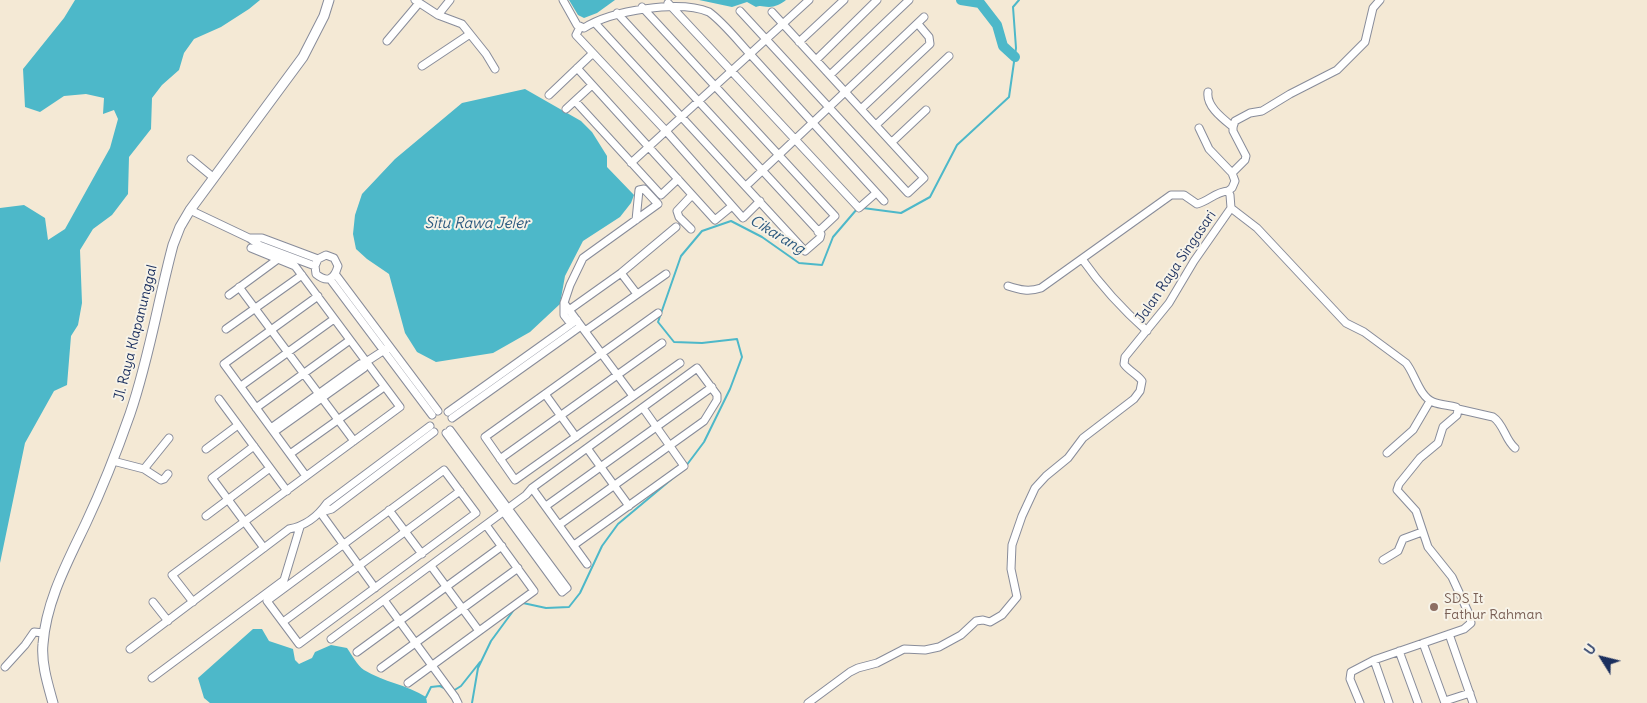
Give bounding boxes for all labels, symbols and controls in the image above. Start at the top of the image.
street label: Jalan Raya Singasari [1132,208,1220,326]
water label: Cikarang [746,212,808,258]
water label: Situ Rawa Jeler [425,215,529,233]
street label: Jl. Raya Klapanunggal [111,263,161,403]
place label: SDS It Fathur Rahman [1444,591,1542,624]
marker: SDS It Fathur Rahman [1428,601,1440,613]
north arrow [1577,633,1627,683]
text: U [1580,640,1600,658]

